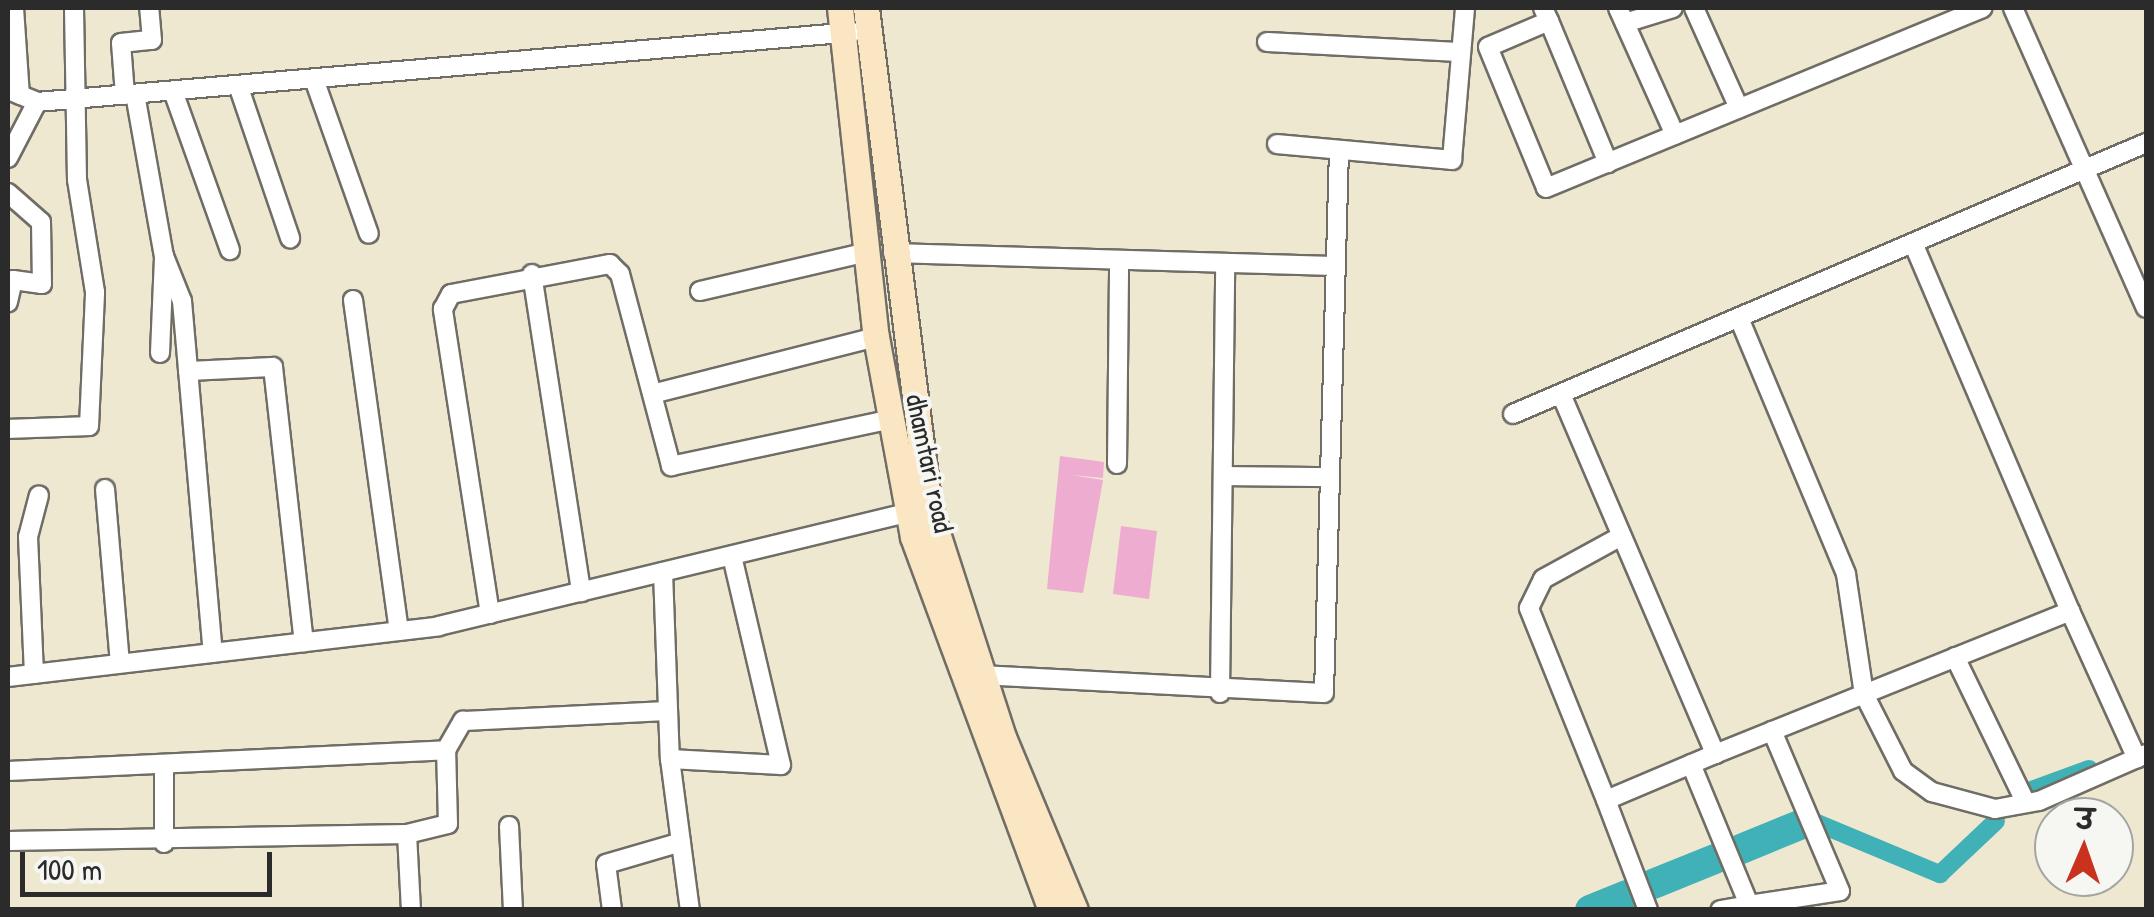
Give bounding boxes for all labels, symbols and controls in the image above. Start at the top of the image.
street label: dhamtari road [899,391,961,535]
north arrow [2034,797,2134,897]
text: उ [2075,800,2095,838]
scale bar [25,832,278,894]
text: 100 m [37,849,102,889]

